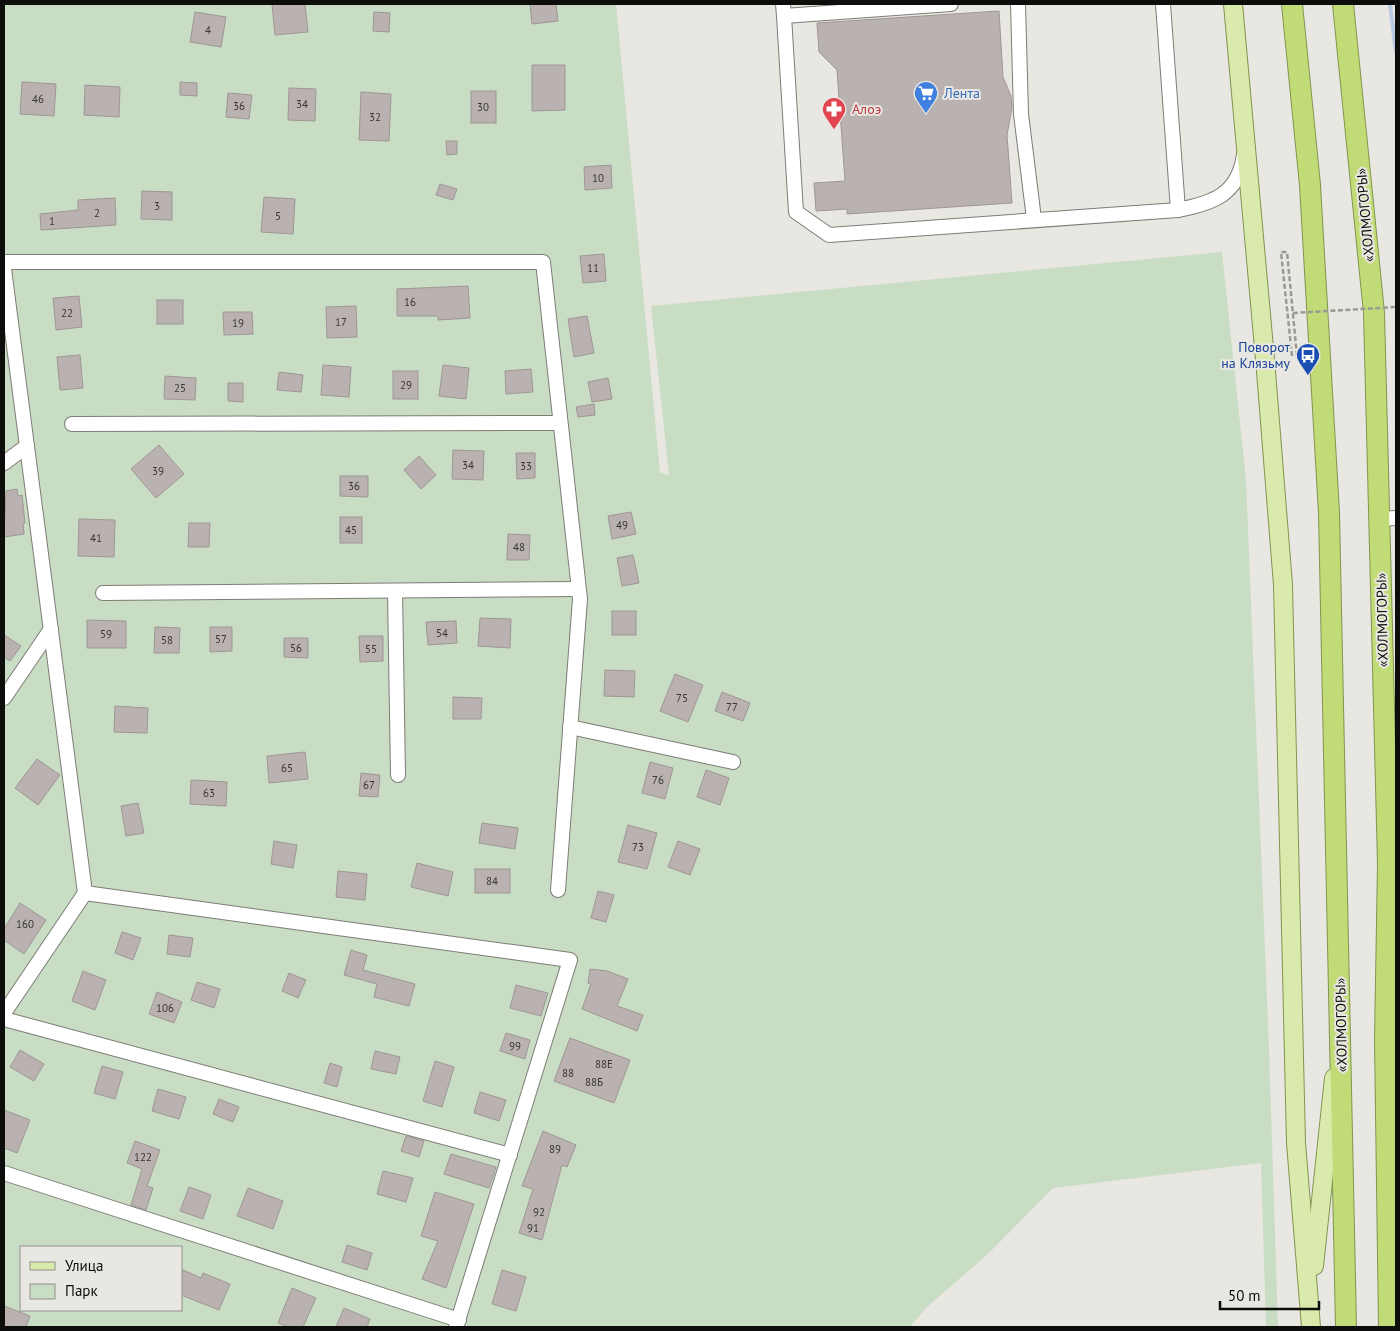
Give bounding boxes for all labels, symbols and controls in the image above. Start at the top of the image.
house number: 4 [205,23,211,37]
supermarket icon: Лента [913,80,939,114]
place label: Лента [943,84,980,102]
house number: 46 [32,92,44,106]
pharmacy icon: Алоэ [821,96,847,130]
house number: 34 [296,97,308,111]
house number: 36 [233,99,245,113]
house number: 30 [477,100,489,114]
place label: Алоэ [852,100,881,118]
house number: 32 [369,110,381,124]
street label: «ХОЛМОГОРЫ» [1352,167,1378,263]
house number: 10 [592,171,604,185]
house number: 3 [154,199,160,213]
house number: 2 [94,206,100,220]
house number: 5 [275,209,281,223]
house number: 1 [49,214,55,228]
house number: 11 [587,261,599,275]
house number: 16 [404,295,416,309]
house number: 22 [61,306,73,320]
house number: 17 [335,315,347,329]
house number: 19 [232,316,244,330]
place label: Поворот на Клязьму [1221,338,1290,372]
bus stop icon: Поворот на Клязьму [1295,342,1321,376]
house number: 29 [400,378,412,392]
house number: 25 [174,381,186,395]
house number: 34 [462,458,474,472]
house number: 33 [520,459,532,473]
house number: 39 [152,464,164,478]
house number: 36 [348,479,360,493]
house number: 49 [616,518,628,532]
house number: 45 [345,523,357,537]
house number: 41 [90,531,102,545]
house number: 48 [513,540,525,554]
street label: «ХОЛМОГОРЫ» [1372,572,1392,667]
house number: 54 [436,626,448,640]
house number: 59 [100,627,112,641]
house number: 57 [215,632,227,646]
house number: 58 [161,633,173,647]
house number: 56 [290,641,302,655]
house number: 55 [365,642,377,656]
house number: 75 [676,691,688,705]
house number: 77 [726,700,738,714]
house number: 65 [281,761,293,775]
house number: 76 [652,773,664,787]
house number: 67 [363,778,375,792]
house number: 63 [203,786,215,800]
house number: 73 [632,840,644,854]
house number: 84 [486,874,498,888]
house number: 160 [16,917,34,931]
street label: «ХОЛМОГОРЫ» [1331,977,1351,1072]
house number: 106 [156,1001,174,1015]
house number: 99 [509,1039,521,1053]
house number: 88Е [595,1057,613,1071]
house number: 88 [562,1066,574,1080]
house number: 88Б [585,1075,603,1089]
house number: 89 [549,1142,561,1156]
house number: 122 [134,1150,152,1164]
house number: 92 [533,1205,545,1219]
house number: 91 [527,1221,539,1235]
legend [20,1246,182,1311]
text: Улица [65,1256,103,1275]
scale bar [1220,1278,1319,1310]
text: Парк [65,1281,98,1300]
text: 50 m [1228,1286,1261,1305]

